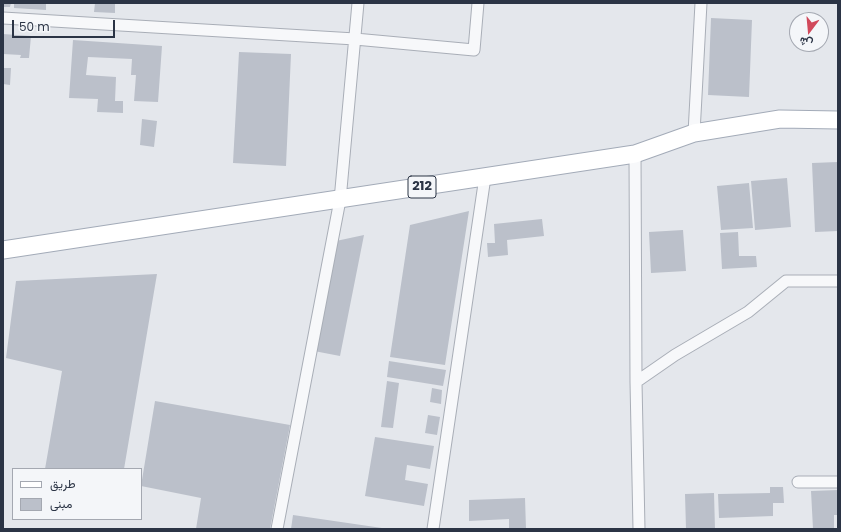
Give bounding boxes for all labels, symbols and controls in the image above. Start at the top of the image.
scale bar [14,12,117,38]
north arrow [789,12,829,52]
text: 50 m [19,18,50,35]
text: ش [797,33,815,52]
road number: 212 [408,176,436,198]
legend [12,468,142,520]
text: طريق [50,475,75,492]
text: مبنى [50,495,72,512]

